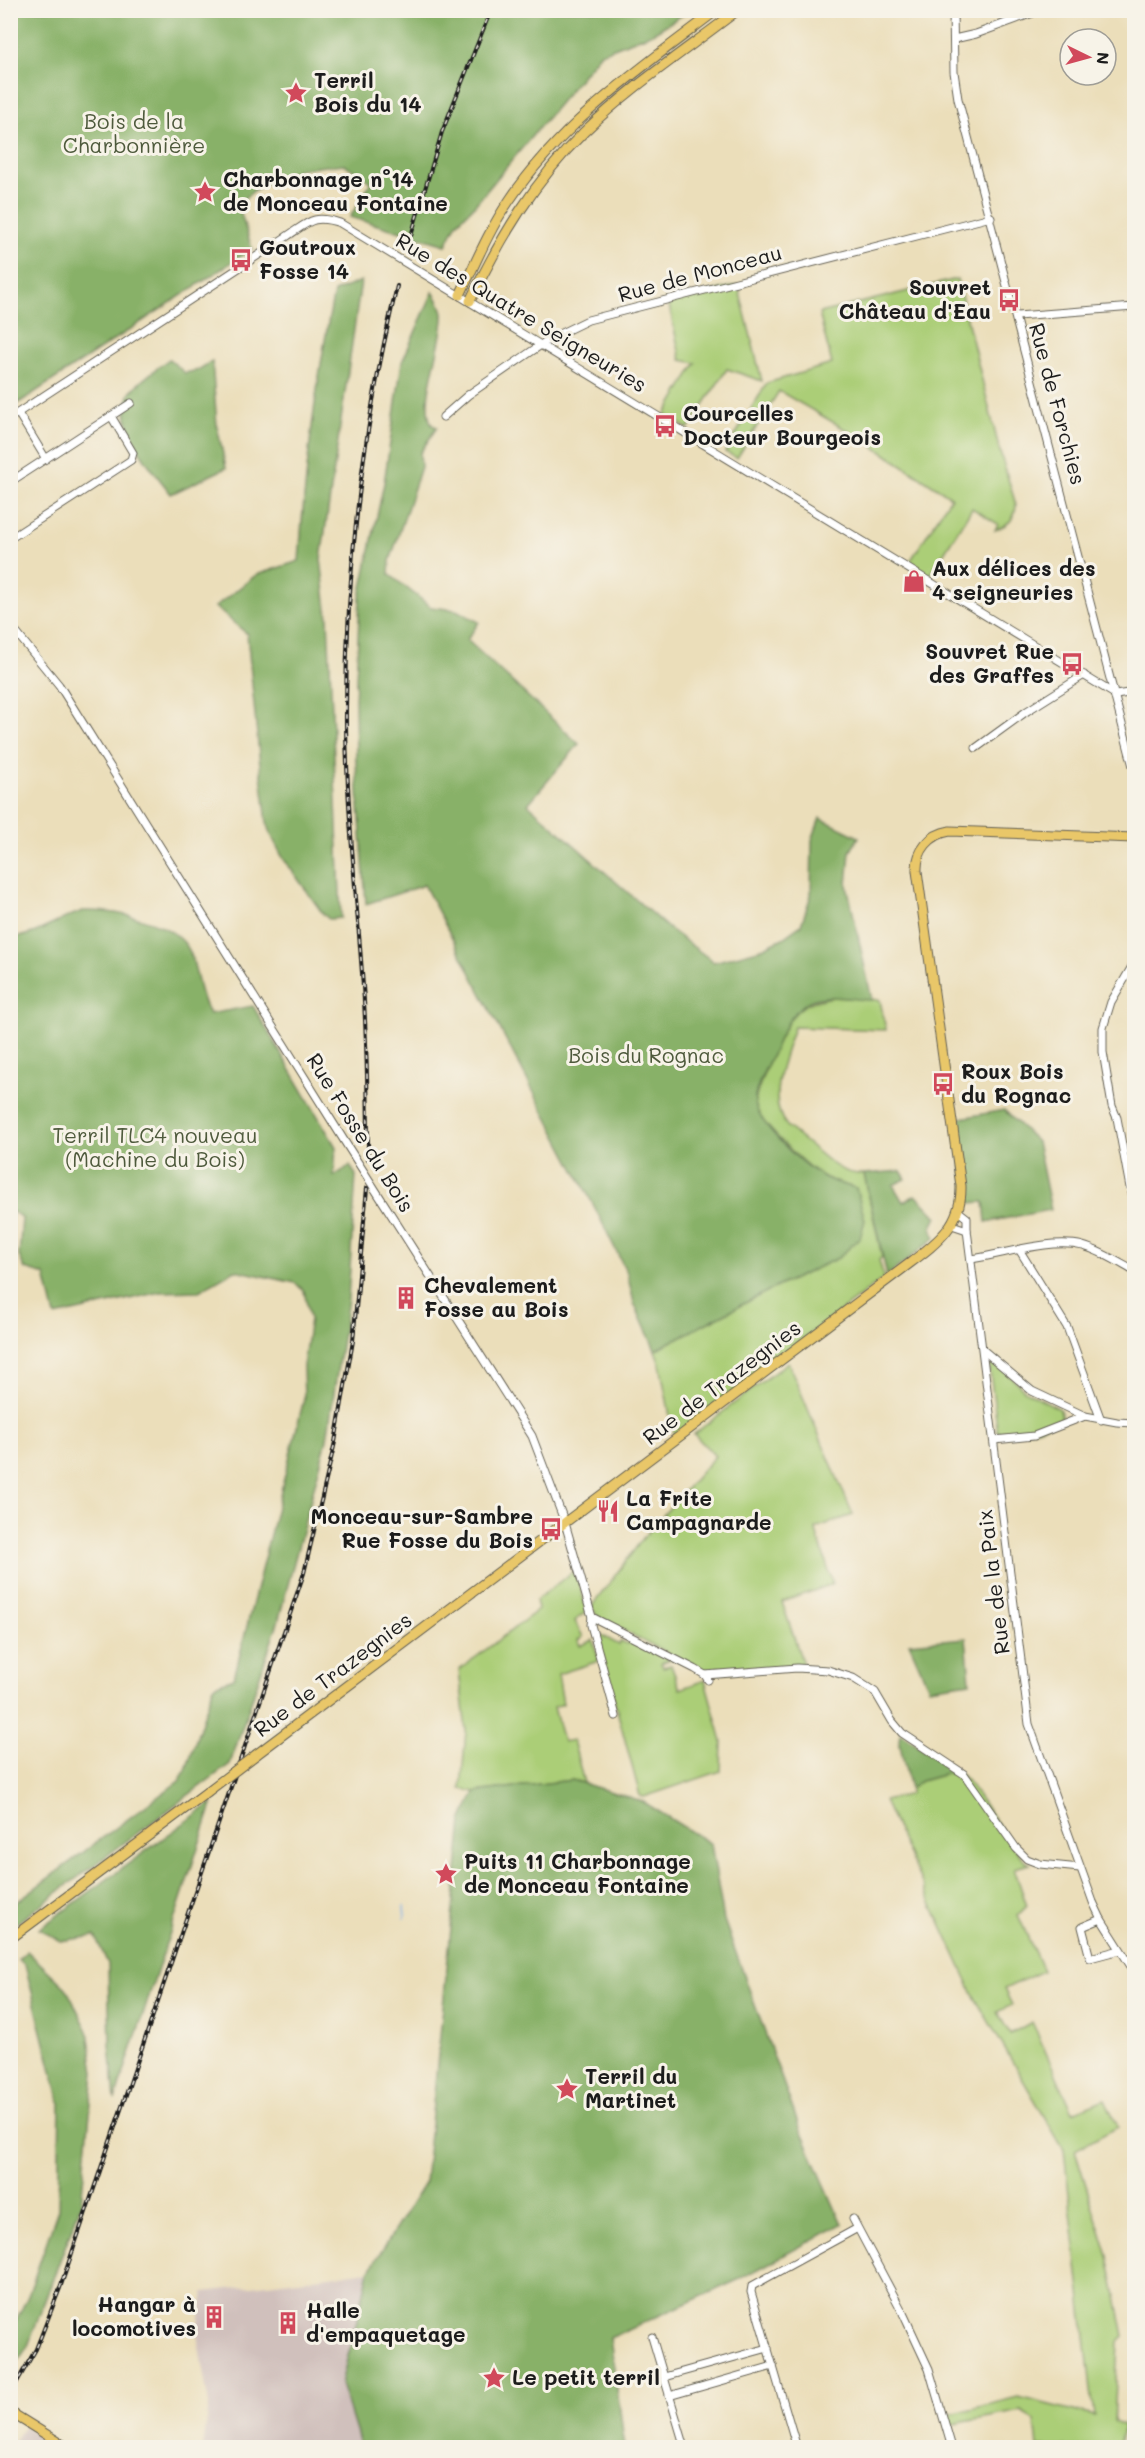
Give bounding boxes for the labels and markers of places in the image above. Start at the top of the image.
place label: Terril Bois du 14 [314,66,422,117]
place icon: Terril Bois du 14 [283,80,309,106]
place label: Charbonnage n°14 de Monceau Fontaine [223,165,448,216]
place icon: Charbonnage n°14 de Monceau Fontaine [192,179,218,205]
place label: Goutroux Fosse 14 [259,233,356,284]
bus stop icon: Goutroux Fosse 14 [228,247,254,273]
place label: Souvret Château d'Eau [839,273,991,324]
bus stop icon: Souvret Château d'Eau [996,287,1022,313]
place label: Courcelles Docteur Bourgeois [683,399,881,450]
bus stop icon: Courcelles Docteur Bourgeois [652,413,678,439]
place label: Aux délices des 4 seigneuries [932,554,1095,605]
shop icon: Aux délices des 4 seigneuries [901,568,927,594]
place label: Souvret Rue des Graffes [925,637,1054,688]
bus stop icon: Souvret Rue des Graffes [1059,651,1085,677]
place label: Roux Bois du Rognac [961,1057,1071,1108]
bus stop icon: Roux Bois du Rognac [930,1071,956,1097]
place label: Chevalement Fosse au Bois [424,1271,569,1322]
building icon: Chevalement Fosse au Bois [393,1285,419,1311]
place label: La Frite Campagnarde [626,1484,772,1535]
restaurant icon: La Frite Campagnarde [595,1498,621,1524]
place label: Monceau-sur-Sambre Rue Fosse du Bois [310,1502,533,1553]
bus stop icon: Monceau-sur-Sambre Rue Fosse du Bois [538,1516,564,1542]
place label: Puits 11 Charbonnage de Monceau Fontaine [464,1847,691,1898]
place icon: Puits 11 Charbonnage de Monceau Fontaine [433,1861,459,1887]
place label: Terril du Martinet [585,2062,677,2113]
place icon: Terril du Martinet [554,2076,580,2102]
place label: Hangar à locomotives [72,2290,196,2341]
place label: Halle d'empaquetage [306,2296,466,2347]
building icon: Hangar à locomotives [201,2304,227,2330]
building icon: Halle d'empaquetage [275,2310,301,2336]
place label: Le petit terril [512,2363,660,2390]
place icon: Le petit terril [481,2365,507,2391]

